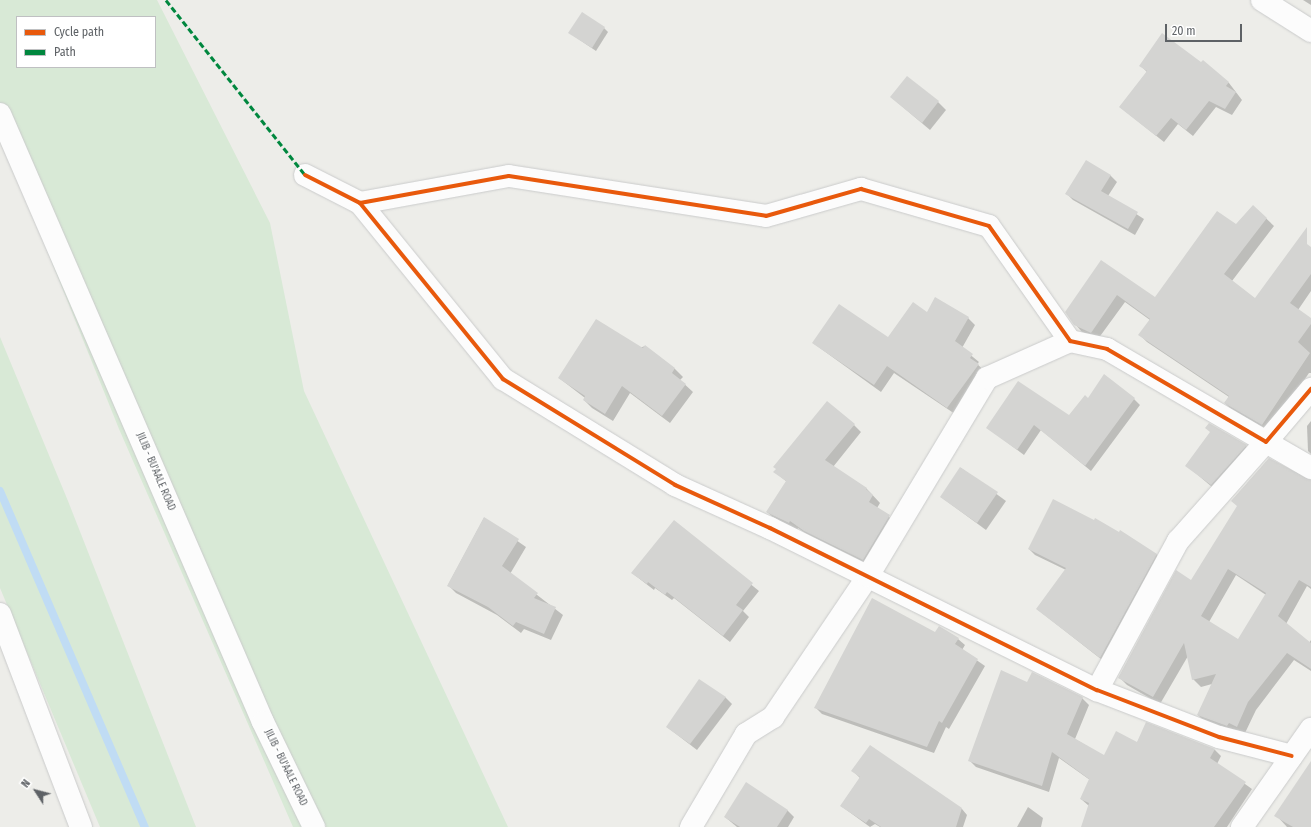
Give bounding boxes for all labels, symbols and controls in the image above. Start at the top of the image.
legend [16,16,156,68]
scale bar [1167,16,1244,42]
text: 20 m [1172,24,1196,38]
text: Cycle path [54,25,104,39]
text: Path [54,45,76,59]
street label: JILIB - BU'AALE ROAD [133,431,177,513]
street label: JILIB - BU'AALE ROAD [261,728,309,808]
north arrow [16,771,56,811]
text: N [19,777,33,790]

